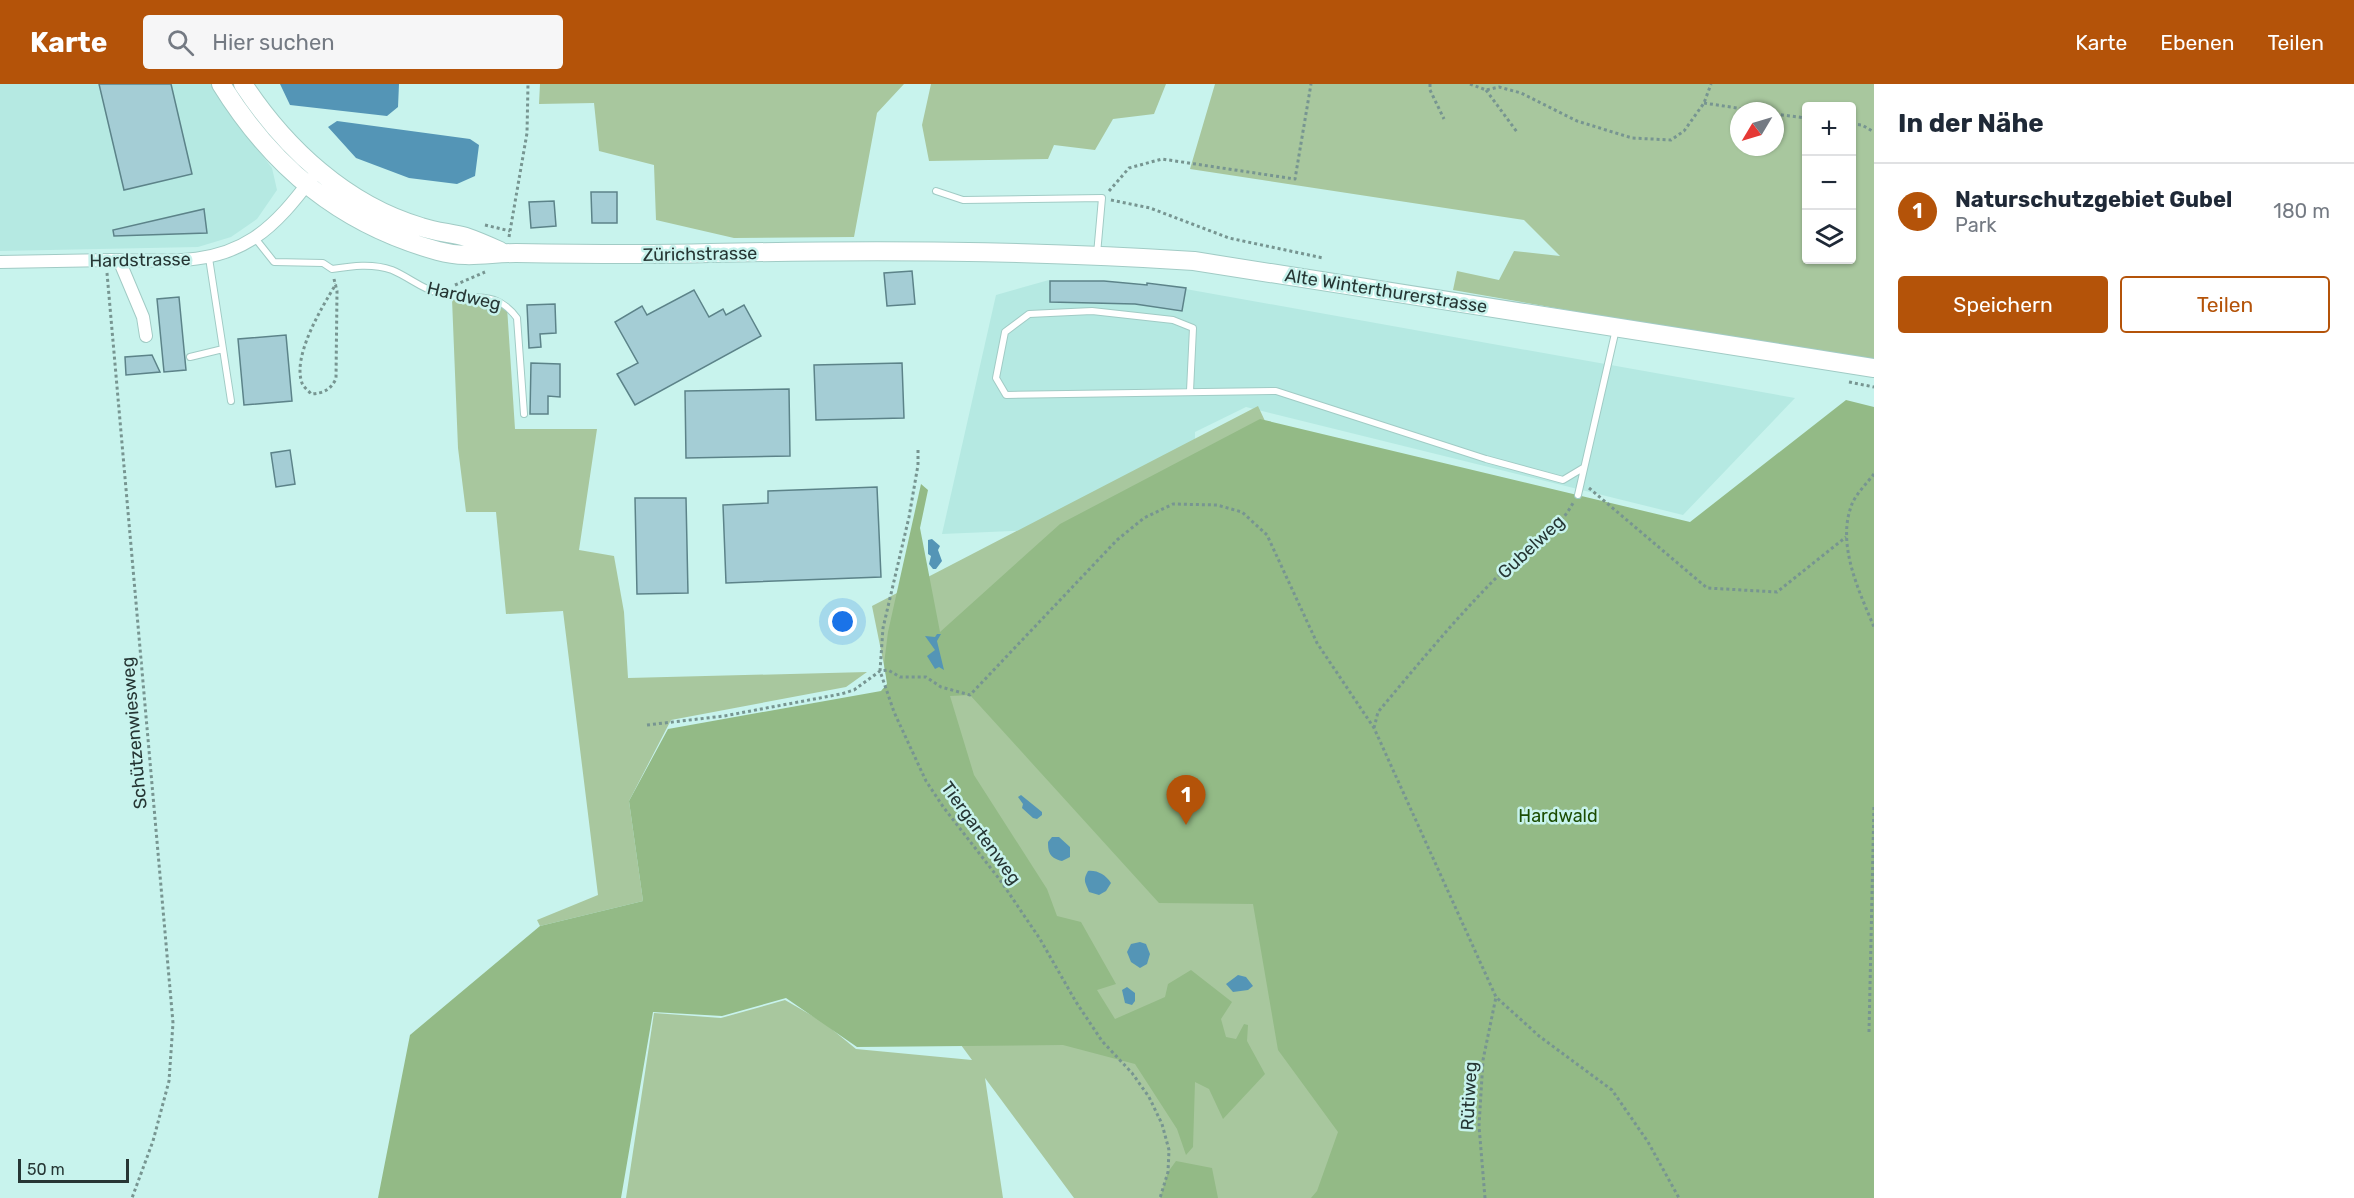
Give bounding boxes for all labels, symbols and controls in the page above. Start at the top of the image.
search box [143,15,563,69]
text: Karte [30,26,107,59]
icon: search [164,26,197,59]
text: Hier suchen [212,29,335,56]
text: Karte [2075,30,2127,55]
text: Ebenen [2160,30,2234,55]
text: Teilen [2267,30,2324,55]
north arrow [1730,102,1784,156]
map controls [1802,102,1856,264]
button: + [1802,102,1856,156]
text: In der Nähe [1898,108,2044,139]
button: − [1802,156,1856,210]
text: Naturschutzgebiet Gubel [1955,186,2232,213]
text: 1 [1913,199,1922,223]
text: 180 m [2273,199,2330,223]
button: layers [1802,210,1856,264]
text: Park [1955,213,1997,237]
street label: Zürichstrasse [642,242,758,266]
street label: Hardstrasse [89,248,191,272]
street label: Alte Winterthurerstrasse [1283,264,1489,318]
button: Speichern [1898,276,2108,333]
button: Teilen [2120,276,2330,333]
street label: Hardweg [425,277,503,315]
street label: Gubelweg [1493,511,1569,583]
your location [828,607,857,636]
street label: Schützenwiesweg [116,656,152,810]
pin: 1 [1166,776,1206,825]
street label: Tiergartenweg [936,777,1026,889]
park label: Hardwald [1518,805,1598,827]
street label: Rütiweg [1456,1061,1482,1131]
scale bar [18,1156,129,1184]
text: 50 m [27,1160,65,1179]

